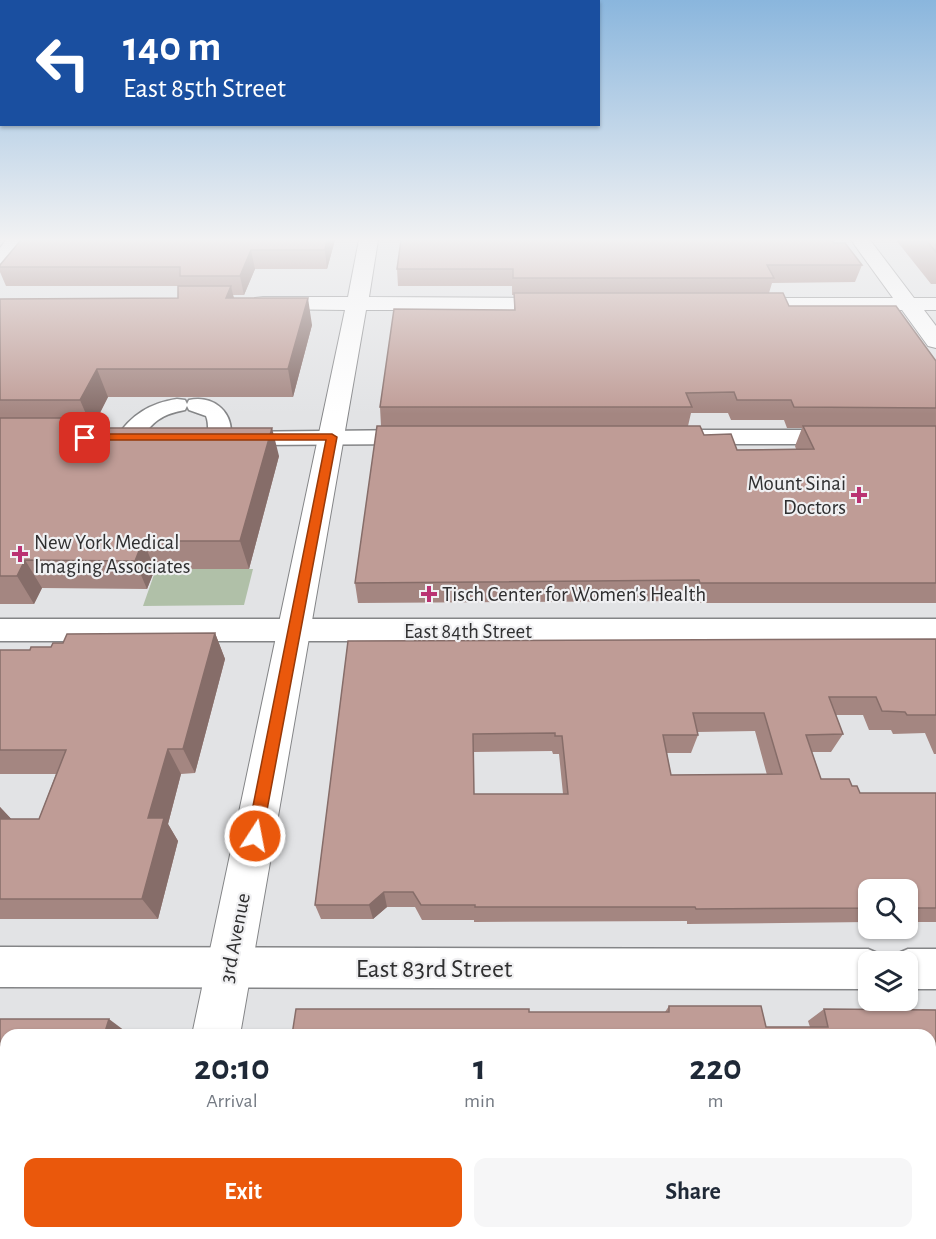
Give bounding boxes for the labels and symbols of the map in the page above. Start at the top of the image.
pin [59,412,110,463]
place label: Mount Sinai Doctors [747,473,846,518]
marker: Mount Sinai Doctors [850,486,868,504]
place label: New York Medical Imaging Associates [34,532,190,577]
marker: New York Medical Imaging Associates [11,545,29,563]
place label: Tisch Center for Women's Health [442,584,706,605]
marker: Tisch Center for Women's Health [420,585,438,603]
street label: East 84th Street [404,621,532,642]
position arrow [223,804,287,868]
street label: 3rd Avenue [216,891,254,985]
street label: East 83rd Street [356,956,512,982]

